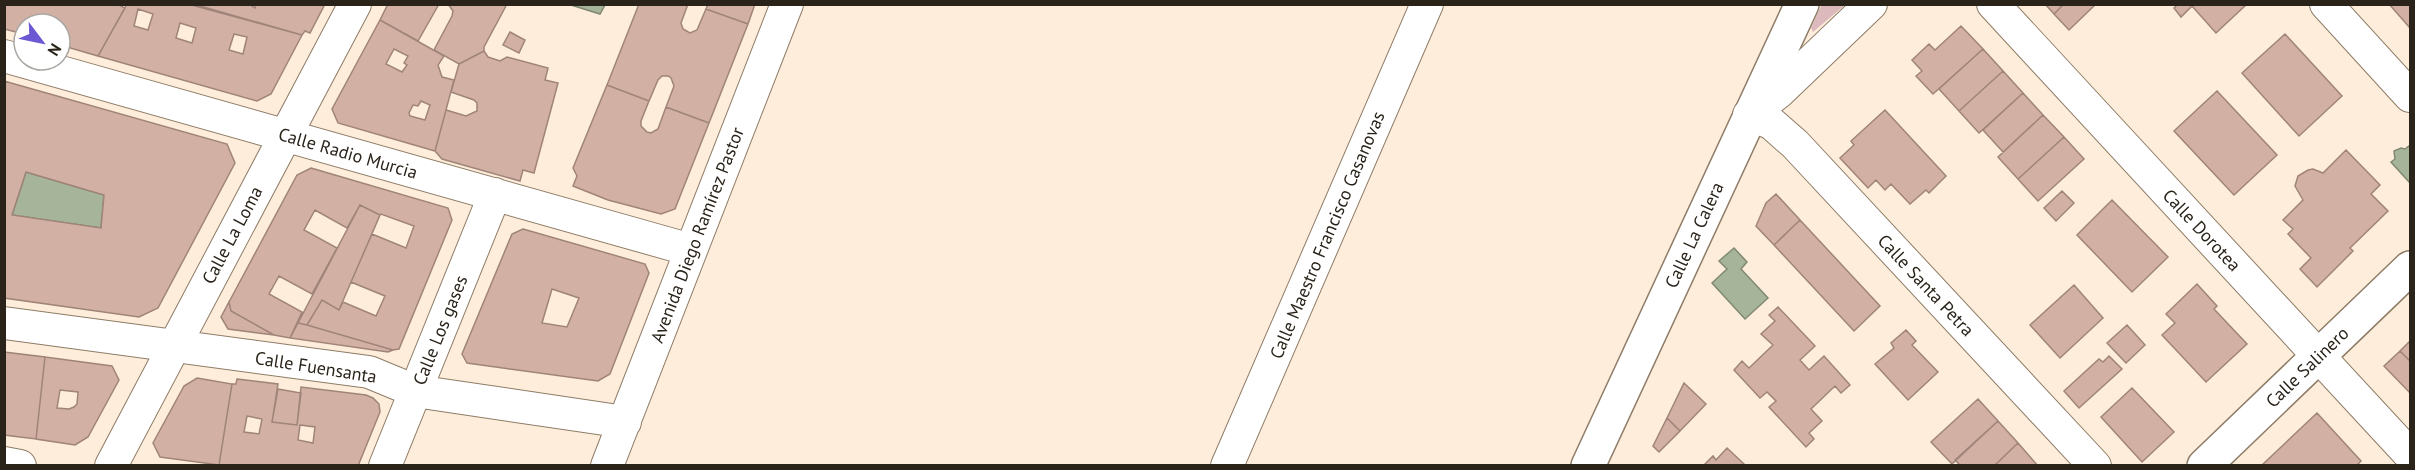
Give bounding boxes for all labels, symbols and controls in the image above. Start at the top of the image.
north arrow [12,12,72,72]
text: N [43,40,66,60]
street label: Calle Maestro Francisco Casanovas [1264,108,1390,362]
street label: Calle Radio Murcia [276,122,420,184]
street label: Avenida Diego Ramírez Pastor [645,124,749,346]
street label: Calle La Calera [1659,178,1729,292]
street label: Calle La Loma [197,182,267,288]
street label: Calle Dorotea [2158,184,2246,276]
street label: Calle Santa Petra [1873,229,1979,341]
street label: Calle Los gases [408,272,472,388]
street label: Calle Salinero [2261,322,2353,412]
street label: Calle Fuensanta [254,346,378,388]

